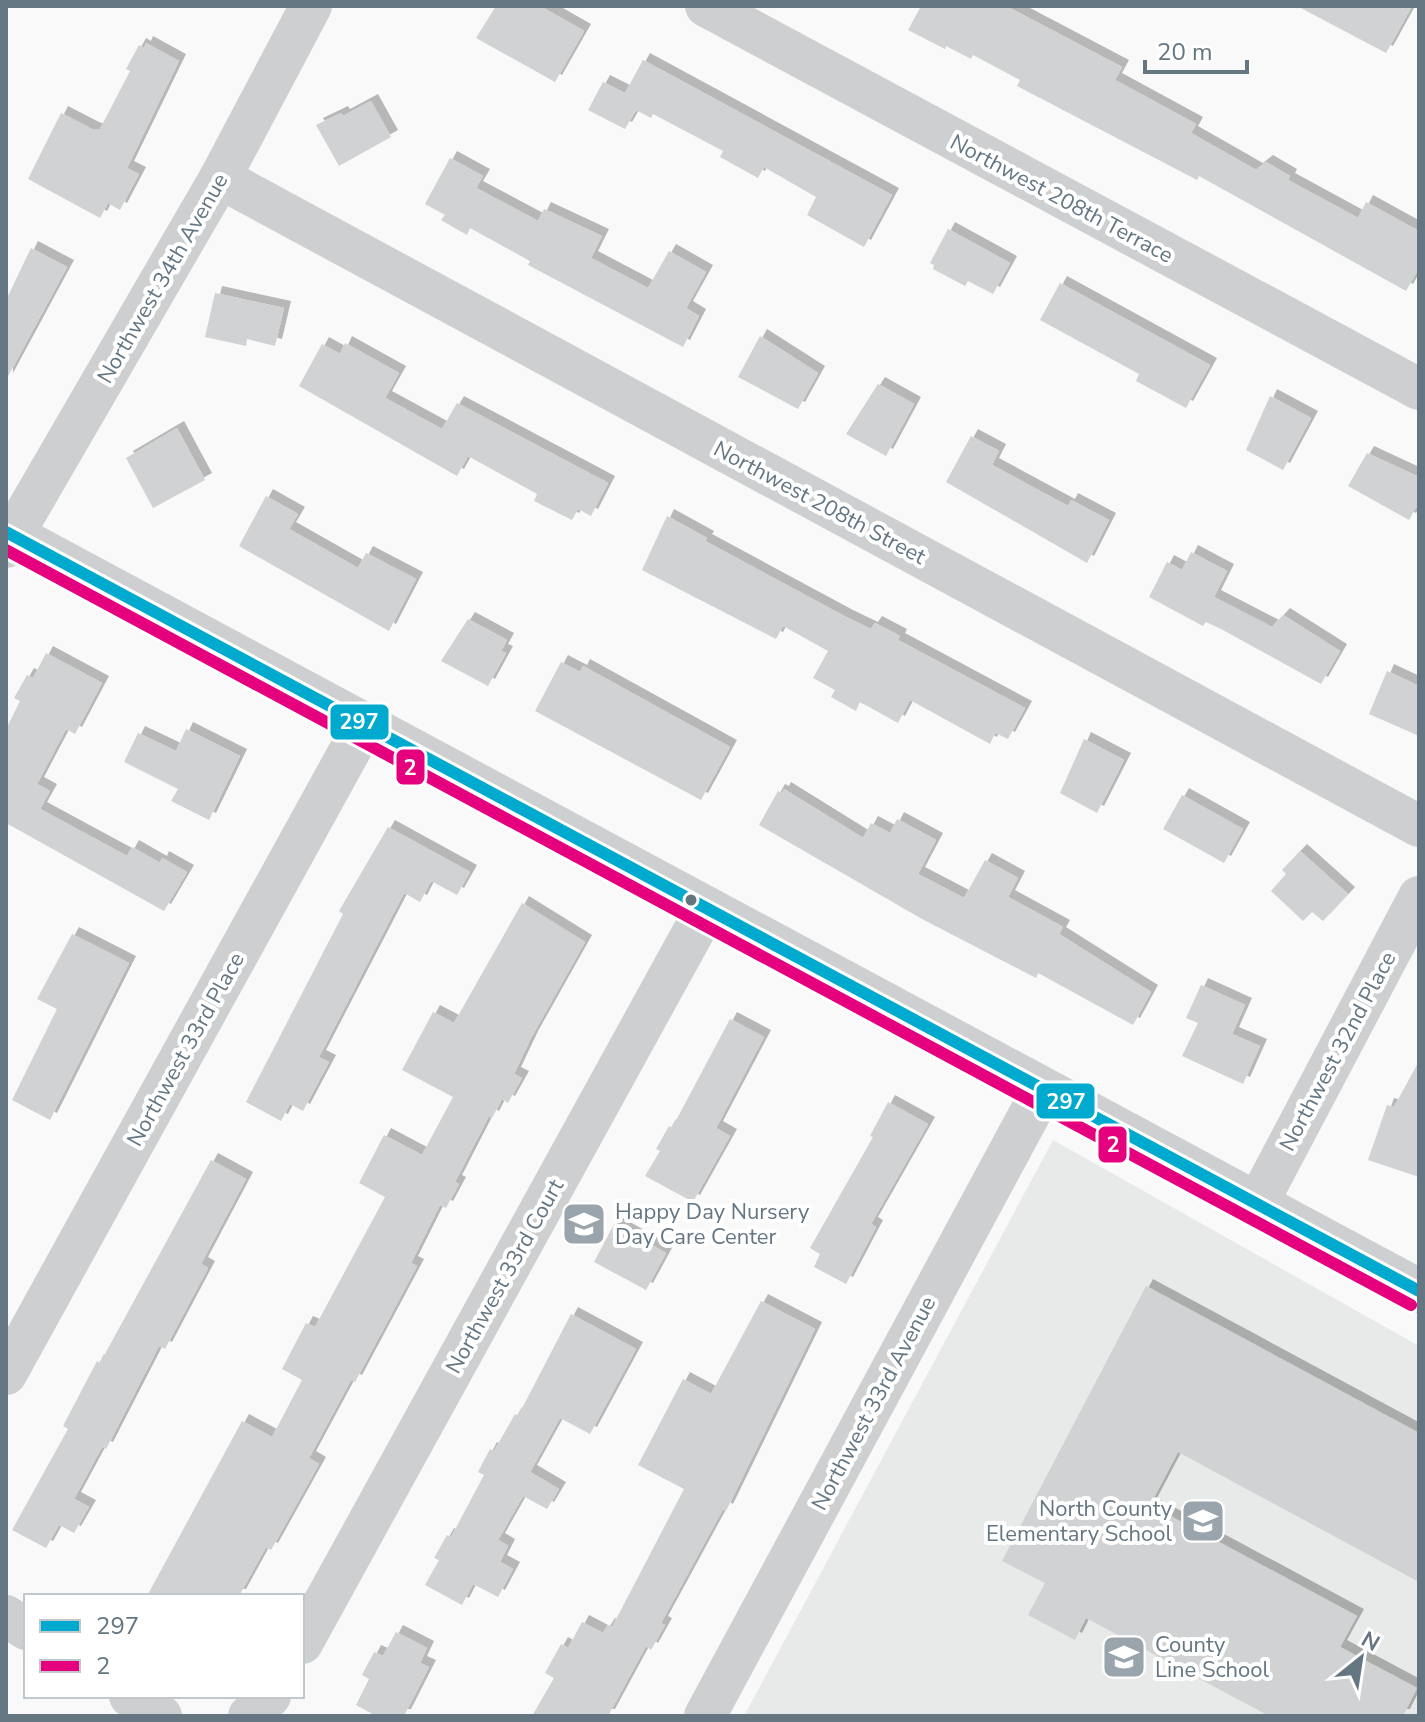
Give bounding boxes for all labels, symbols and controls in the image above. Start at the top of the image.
scale bar [1145,24,1247,74]
text: 20 m [1157,36,1213,68]
street label: Northwest 208th Terrace [945,127,1178,270]
street label: Northwest 34th Avenue [90,168,235,389]
street label: Northwest 208th Street [708,434,931,572]
line badge: 297 [329,703,390,741]
text: 297 [339,707,379,737]
line badge: 2 [395,748,426,786]
text: 2 [403,753,417,783]
unlabelled marker [683,892,699,908]
street label: Northwest 32nd Place [1273,946,1403,1157]
street label: Northwest 33rd Place [120,947,252,1152]
line badge: 297 [1035,1082,1096,1120]
text: 297 [1046,1087,1086,1117]
line badge: 2 [1097,1125,1128,1164]
text: 2 [1106,1130,1120,1160]
street label: Northwest 33rd Court [439,1173,571,1379]
place label: Happy Day Nursery Day Care Center [615,1197,810,1252]
school or university icon: Happy Day Nursery Day Care Center [560,1200,608,1248]
street label: Northwest 33rd Avenue [805,1291,943,1516]
place label: North County Elementary School [986,1494,1173,1549]
school or university icon: North County Elementary School [1179,1497,1227,1545]
legend [24,1594,304,1698]
text: 297 [96,1610,139,1642]
north arrow [1321,1618,1401,1698]
text: N [1356,1624,1385,1659]
place label: County Line School [1155,1630,1270,1685]
school or university icon: County Line School [1100,1633,1148,1681]
text: 2 [96,1650,110,1682]

